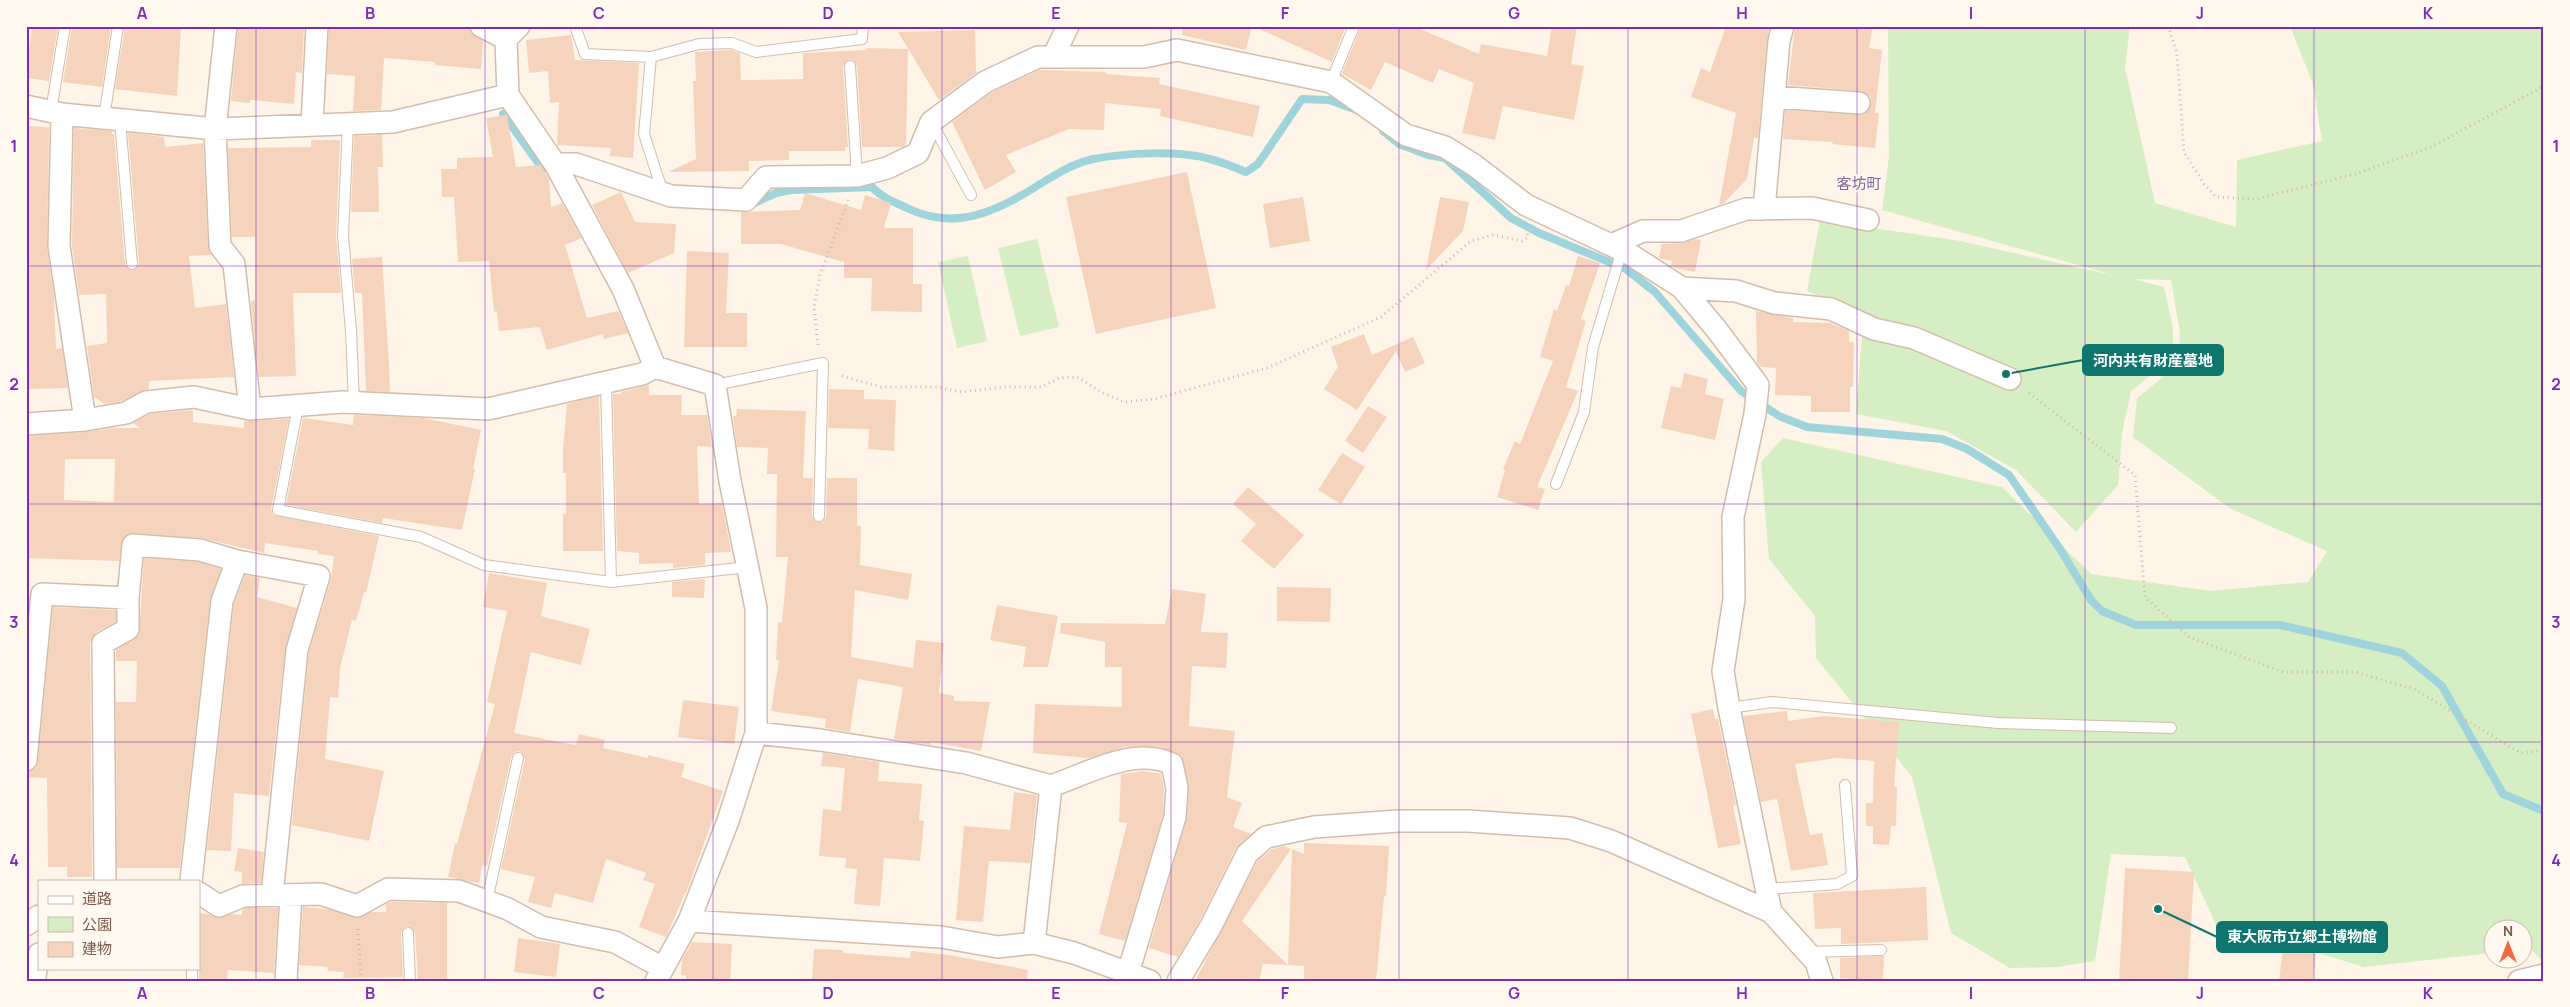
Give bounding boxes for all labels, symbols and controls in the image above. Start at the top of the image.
text: A [137,2,148,24]
text: B [365,2,375,24]
text: C [593,2,605,24]
text: D [822,2,834,24]
text: E [1051,2,1061,24]
text: F [1281,2,1290,24]
text: G [1508,2,1520,24]
text: H [1736,2,1748,24]
text: I [1969,2,1973,24]
text: J [2196,2,2204,24]
text: K [2423,2,2434,24]
text: 1 [10,135,18,157]
text: 1 [2552,135,2560,157]
district label: 客坊町 [1836,173,1882,194]
callout: 河内共有財産墓地 [2083,345,2223,375]
text: 河内共有財産墓地 [2093,350,2213,371]
text: 2 [9,373,19,395]
text: 2 [2551,373,2561,395]
text: 3 [9,611,19,633]
text: 3 [2551,611,2561,633]
text: 4 [9,849,19,871]
text: 4 [2551,849,2561,871]
legend [38,880,200,970]
text: 道路 [82,888,112,909]
text: 公園 [82,914,112,935]
north arrow [2482,920,2532,970]
text: N [2503,921,2513,940]
callout: 東大阪市立郷土博物館 [2217,922,2387,952]
text: 東大阪市立郷土博物館 [2227,926,2377,947]
text: 建物 [82,938,112,959]
text: A [137,982,148,1004]
text: B [365,982,375,1004]
text: C [593,982,605,1004]
text: D [822,982,834,1004]
text: E [1051,982,1061,1004]
text: F [1281,982,1290,1004]
text: G [1508,982,1520,1004]
text: H [1736,982,1748,1004]
text: I [1969,982,1973,1004]
text: J [2196,982,2204,1004]
text: K [2423,982,2434,1004]

